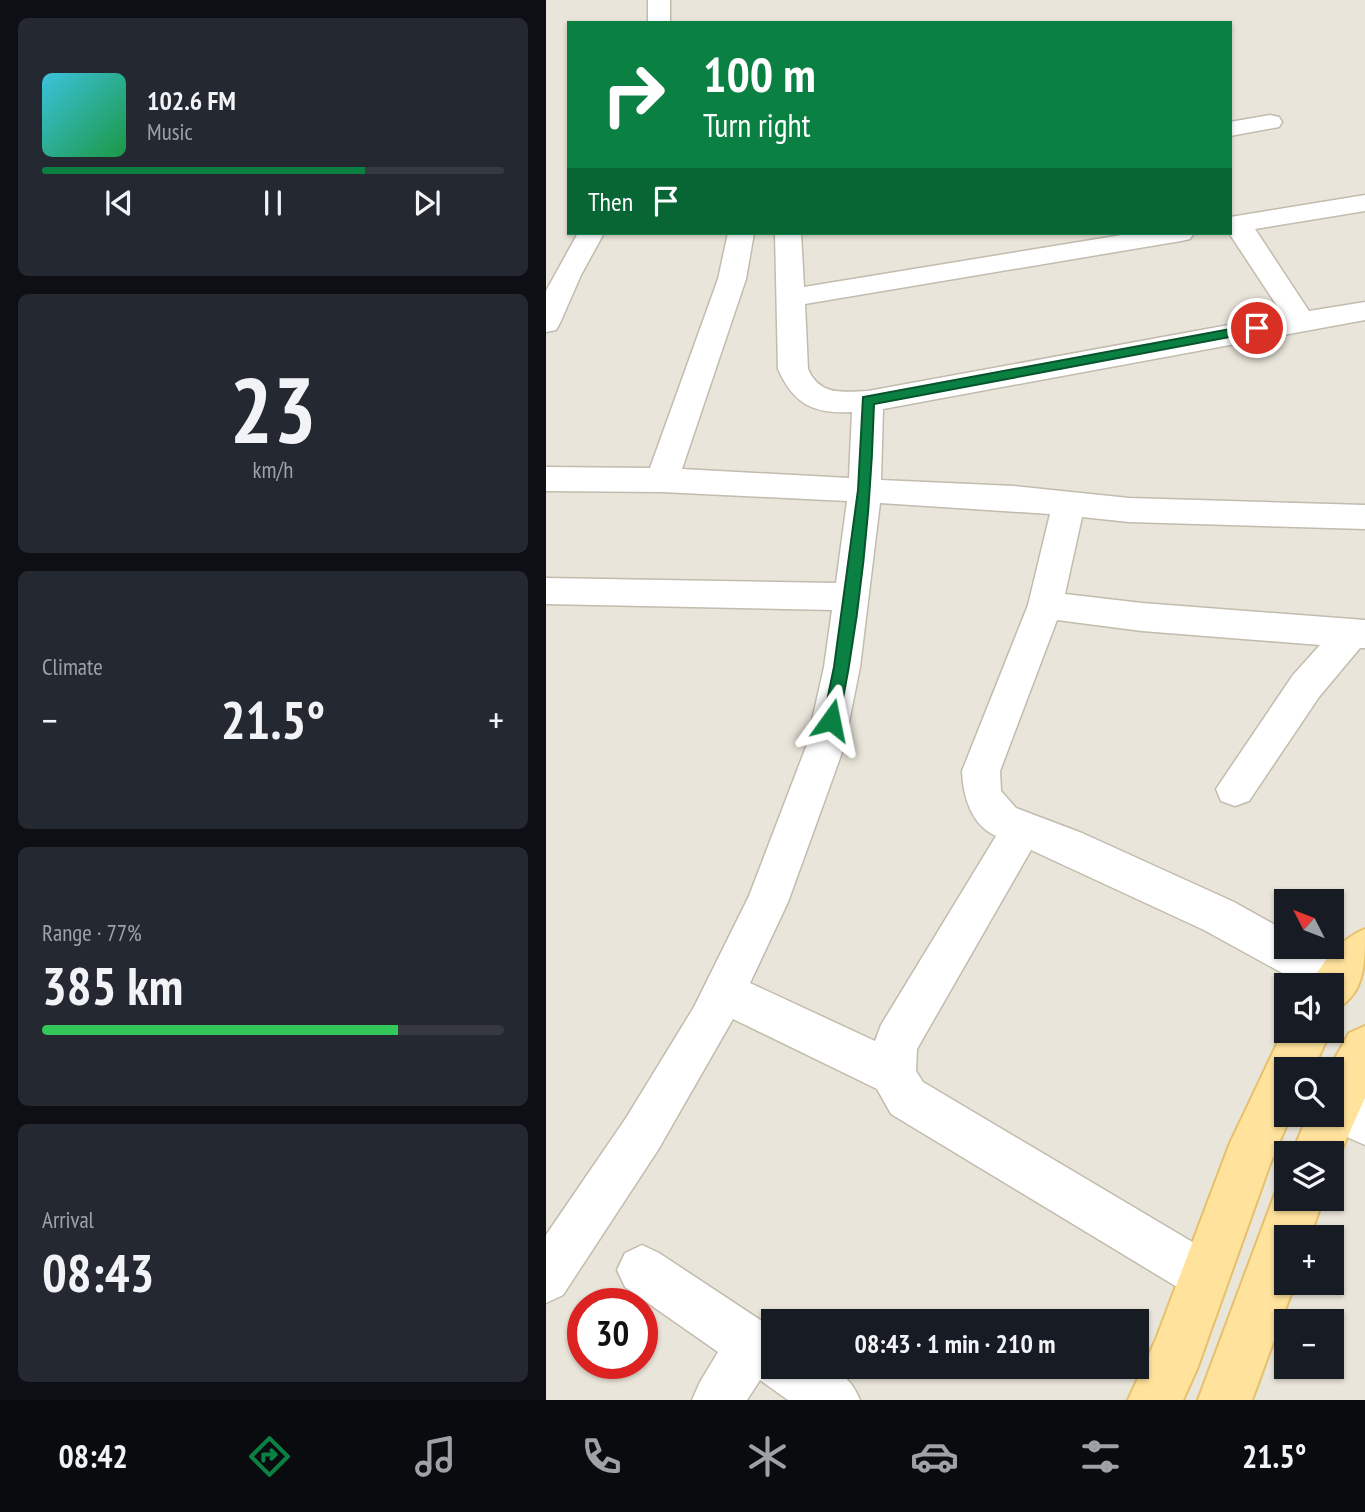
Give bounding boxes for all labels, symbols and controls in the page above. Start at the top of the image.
text: 100 m [703,42,816,106]
icon: right [588,49,679,140]
text: 102.6 FM [147,84,236,117]
text: Turn right [703,104,811,146]
text: Music [147,117,193,146]
icon: arrive [647,182,685,220]
icon: previous [100,184,138,222]
icon: pause [254,184,292,222]
icon: next [408,184,446,222]
text: Then [588,185,633,218]
pin [1227,298,1287,358]
icon: arrive [1238,309,1276,347]
text: 23 [230,350,317,468]
text: km/h [253,455,293,484]
text: Climate [42,652,103,681]
position arrow [794,683,868,757]
text: 21.5° [221,686,325,753]
text: − [42,695,58,744]
text: + [488,695,504,744]
north arrow [1274,889,1344,959]
map controls [1274,889,1344,1379]
text: Range · 77% [42,918,142,947]
text: 385 km [42,952,183,1019]
button: sound [1274,973,1344,1043]
button: search [1274,1057,1344,1127]
button: layers [1274,1141,1344,1211]
text: Arrival [42,1205,94,1234]
button: + [1274,1225,1344,1295]
text: 08:43 [42,1239,154,1306]
speed limit sign: 30 [567,1288,658,1379]
button: − [1274,1309,1344,1379]
text: 08:43 · 1 min · 210 m [855,1327,1055,1360]
icon: directions [245,1432,294,1481]
icon: music [411,1432,460,1481]
icon: phone [577,1432,626,1481]
icon: climate [743,1432,792,1481]
icon: car [910,1432,959,1481]
icon: filters [1076,1432,1125,1481]
text: 08:42 [59,1435,128,1477]
text: 21.5° [1242,1435,1306,1477]

